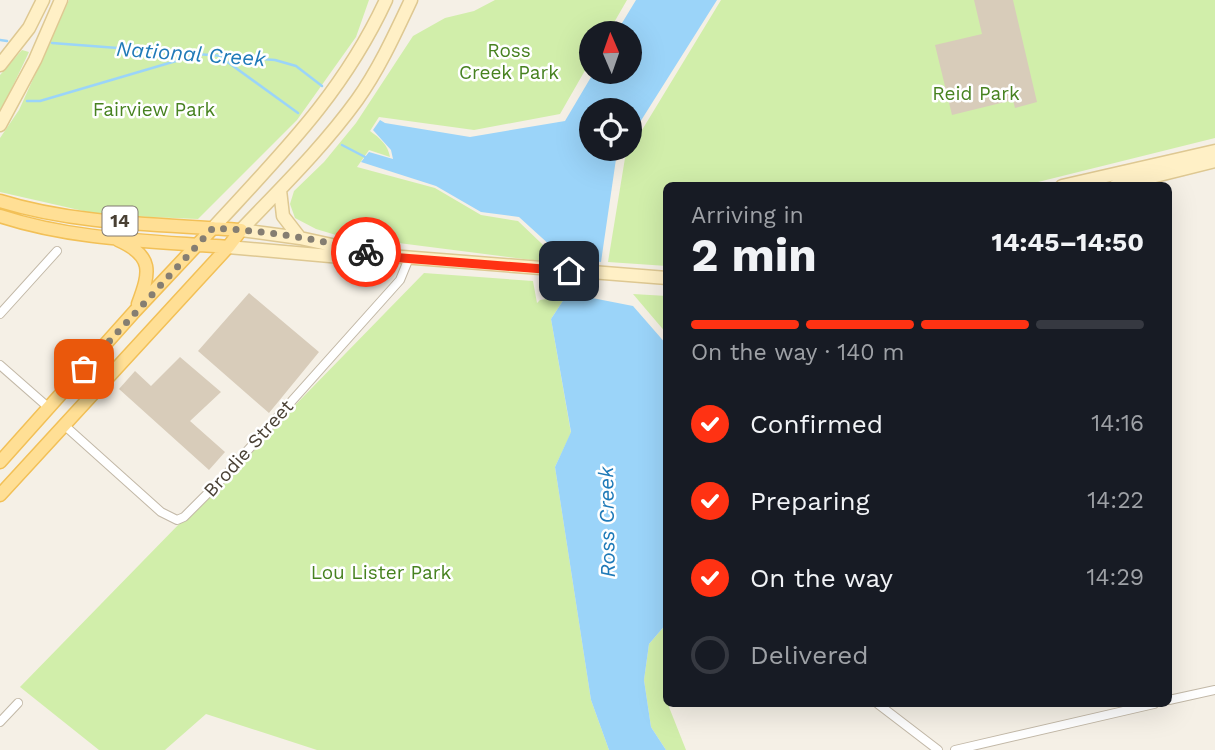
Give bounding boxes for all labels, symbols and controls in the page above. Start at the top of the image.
north arrow [579,21,642,84]
map controls [579,21,642,161]
water label: National Creek [116,36,267,71]
park label: Ross Creek Park [459,39,559,84]
park label: Reid Park [932,82,1020,105]
park label: Fairview Park [93,98,216,121]
button: locate [579,98,642,161]
text: Arriving in [691,202,804,229]
road number: 14 [102,206,138,236]
courier [331,217,401,287]
text: 14:45–14:50 [991,227,1144,257]
text: 2 min [691,228,817,282]
icon: bike [347,233,385,271]
pin [539,241,599,301]
icon: home [550,252,588,290]
pin [54,339,114,399]
text: On the way · 140 m [691,339,904,366]
icon: bag [65,350,103,388]
street label: Brodie Street [199,395,298,502]
icon: check [691,405,729,443]
text: Confirmed [750,409,883,439]
text: 14:16 [1091,410,1144,437]
water label: Ross Creek [593,466,620,578]
icon: check [691,482,729,520]
text: Preparing [750,486,870,516]
text: 14:22 [1087,487,1144,514]
icon: check [691,559,729,597]
park label: Lou Lister Park [311,561,452,584]
text: On the way [750,563,893,593]
text: 14:29 [1087,564,1144,591]
text: Delivered [750,640,869,670]

